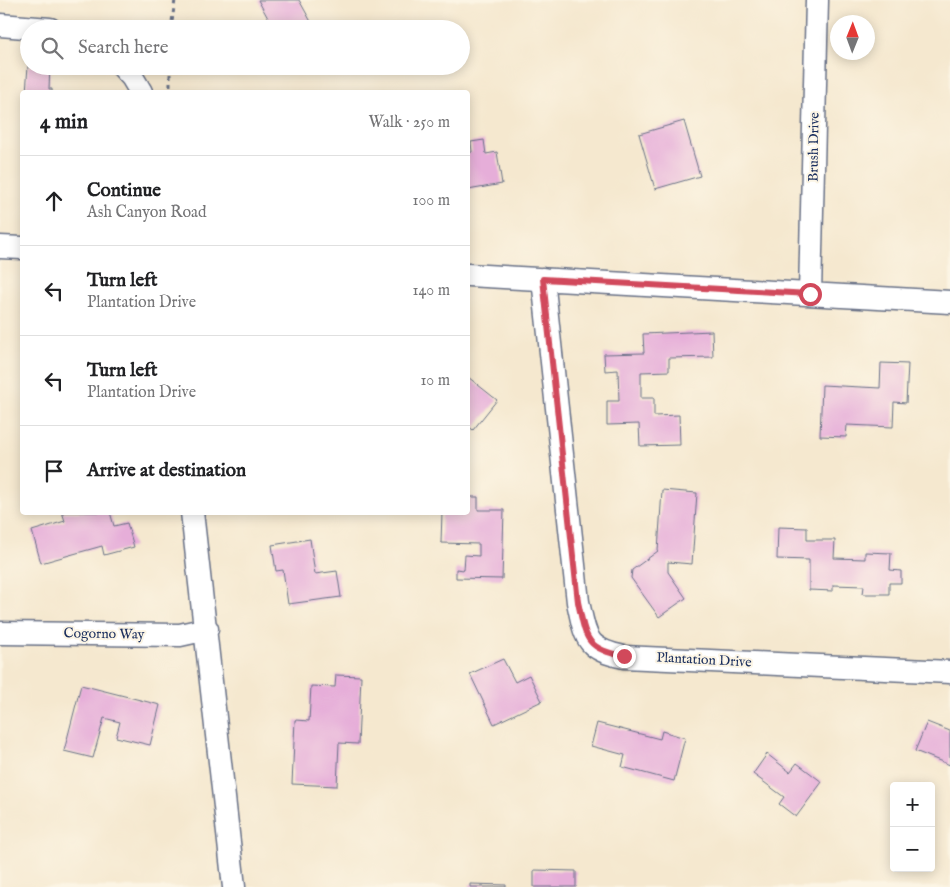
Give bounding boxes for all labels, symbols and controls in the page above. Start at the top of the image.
north arrow [830,15,875,60]
search box [20,20,470,75]
icon: search [38,34,66,62]
text: Search here [78,36,169,60]
text: 4 min [40,109,88,136]
street label: Brush Drive [804,111,824,182]
text: Walk · 250 m [368,113,450,133]
text: Continue [87,179,161,203]
icon: ahead [40,187,68,215]
text: 100 m [413,191,450,211]
text: Ash Canyon Road [87,203,207,223]
text: Turn left [87,269,158,293]
icon: left [40,277,68,305]
text: 140 m [412,281,450,301]
route start [799,283,822,306]
text: Plantation Drive [87,293,196,313]
text: Turn left [87,359,158,383]
icon: left [40,367,68,395]
text: 10 m [420,371,450,391]
text: Plantation Drive [87,383,196,403]
icon: arrive [40,457,68,485]
text: Arrive at destination [87,459,246,483]
street label: Cogorno Way [63,624,145,644]
route end [613,645,636,668]
street label: Plantation Drive [656,649,753,672]
map controls [890,782,935,872]
button: + [890,782,935,827]
button: − [890,827,935,872]

